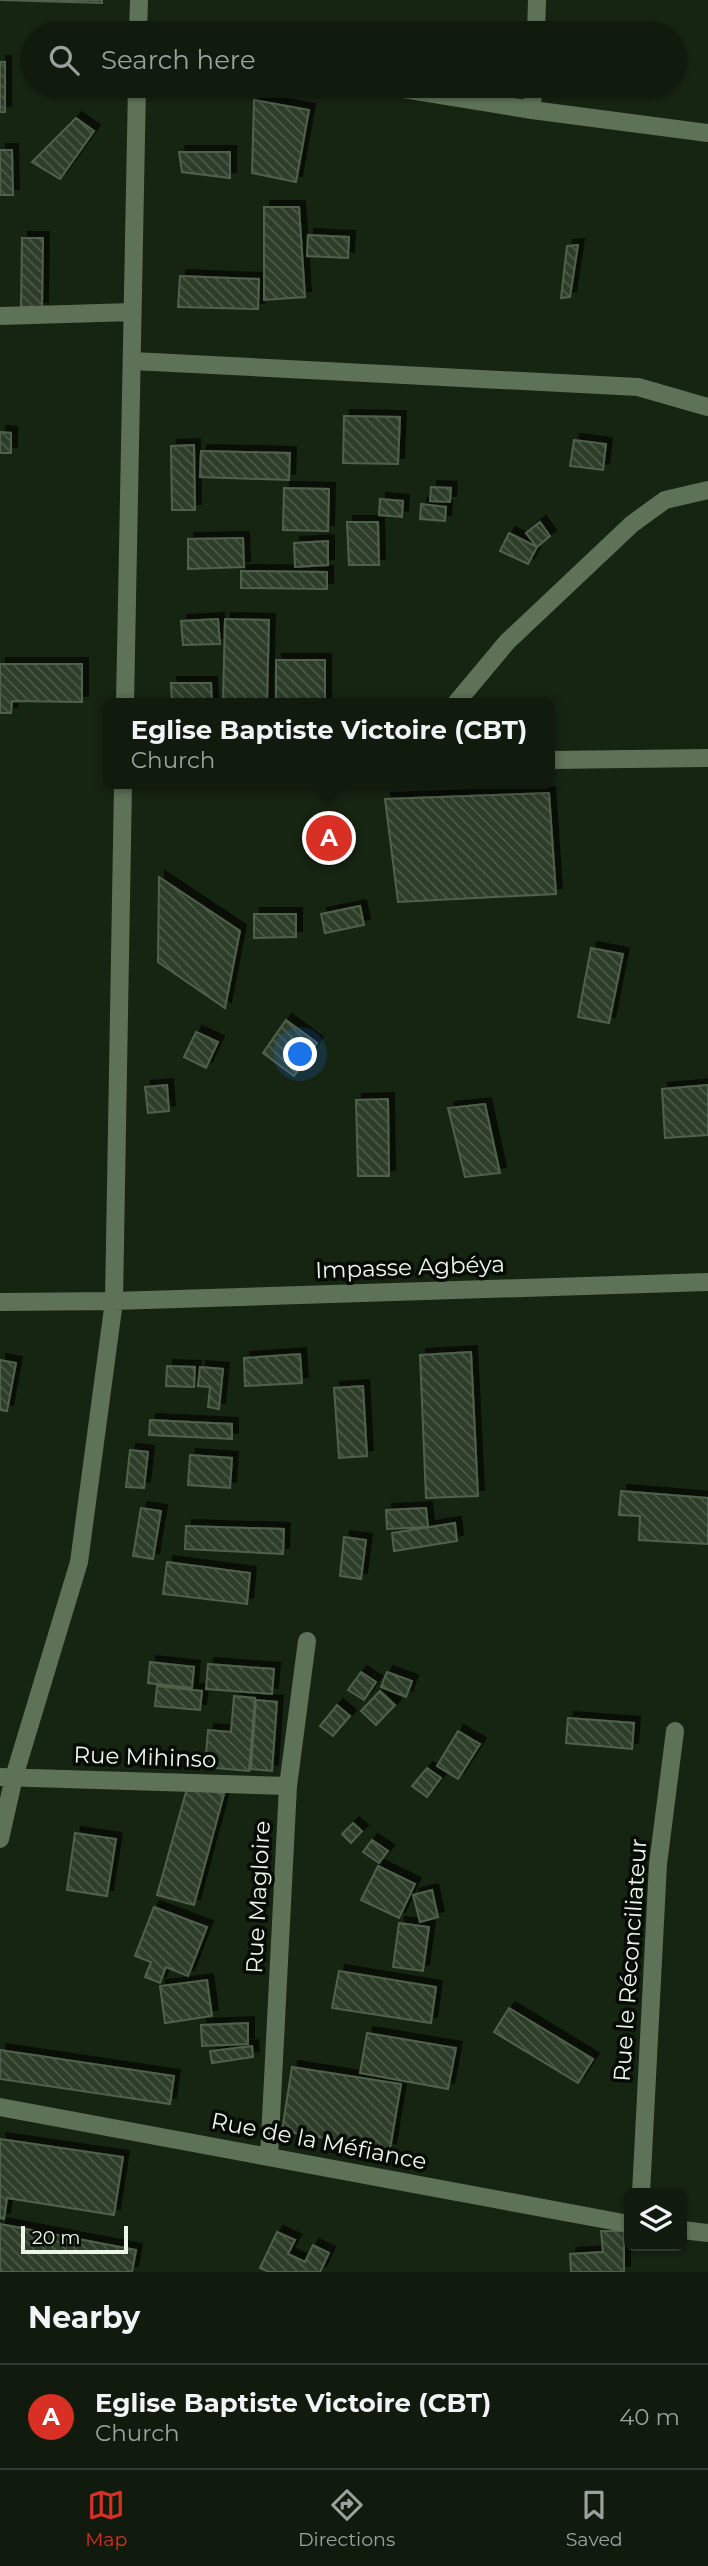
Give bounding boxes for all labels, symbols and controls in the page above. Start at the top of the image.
search box [21,21,687,98]
icon: search [45,41,83,79]
text: Search here [101,44,256,76]
popup [103,698,555,789]
text: Eglise Baptiste Victoire (CBT) [131,714,527,746]
text: Church [131,746,215,774]
pin: A [306,812,352,864]
your location [283,1037,317,1071]
street label: Impasse Agbéya [315,1250,505,1284]
street label: Rue Mihinso [73,1741,217,1773]
street label: Rue Magloire [240,1820,276,1974]
street label: Rue le Réconciliateur [608,1837,652,2083]
street label: Rue de la Méfiance [209,2106,429,2176]
map controls [624,2188,687,2251]
button: layers [624,2188,687,2251]
scale bar [21,2223,128,2255]
text: 20 m [32,2226,80,2249]
text: Nearby [28,2299,140,2336]
text: Eglise Baptiste Victoire (CBT) [95,2387,491,2419]
text: A [42,2403,60,2431]
text: 40 m [619,2403,680,2431]
text: Church [95,2419,180,2447]
tab: Map [85,2486,127,2551]
tab: Directions [298,2486,395,2551]
tab: Saved [566,2486,623,2551]

